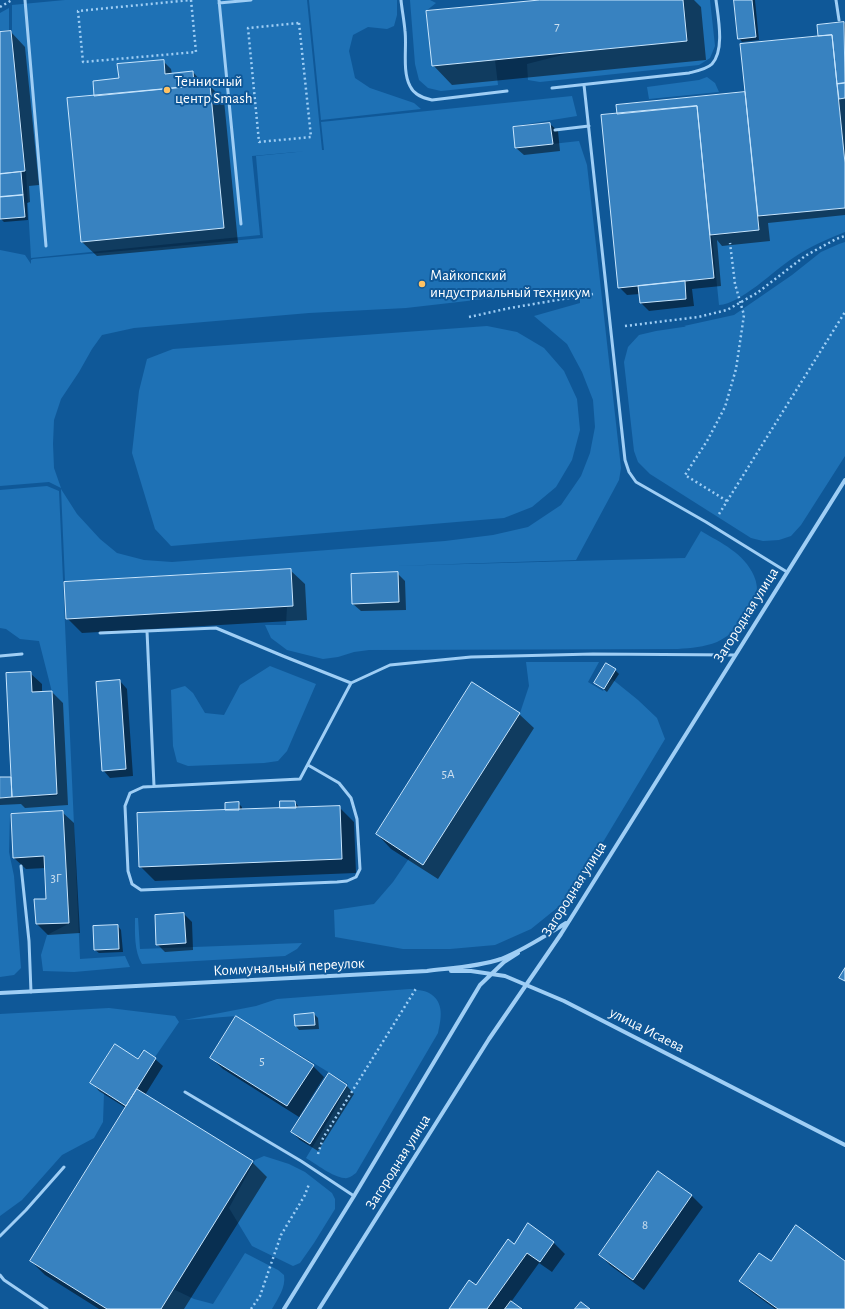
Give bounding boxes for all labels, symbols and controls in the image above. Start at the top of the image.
house number: 7 [554,18,560,34]
place label: Теннисный центр Smash [175,72,253,107]
marker: Теннисный центр Smash [162,85,172,95]
place label: Майкопский индустриальный техникум [430,266,591,301]
marker: Майкопский индустриальный техникум [417,279,427,289]
street label: Загородная улица [710,564,782,666]
house number: 5А [441,766,455,782]
street label: Загородная улица [538,838,610,940]
house number: 3Г [50,870,62,886]
street label: Коммунальный переулок [213,954,365,980]
street label: улица Исаева [606,1003,688,1057]
house number: 5 [259,1053,265,1069]
street label: Загородная улица [362,1111,434,1213]
house number: 8 [642,1217,648,1233]

